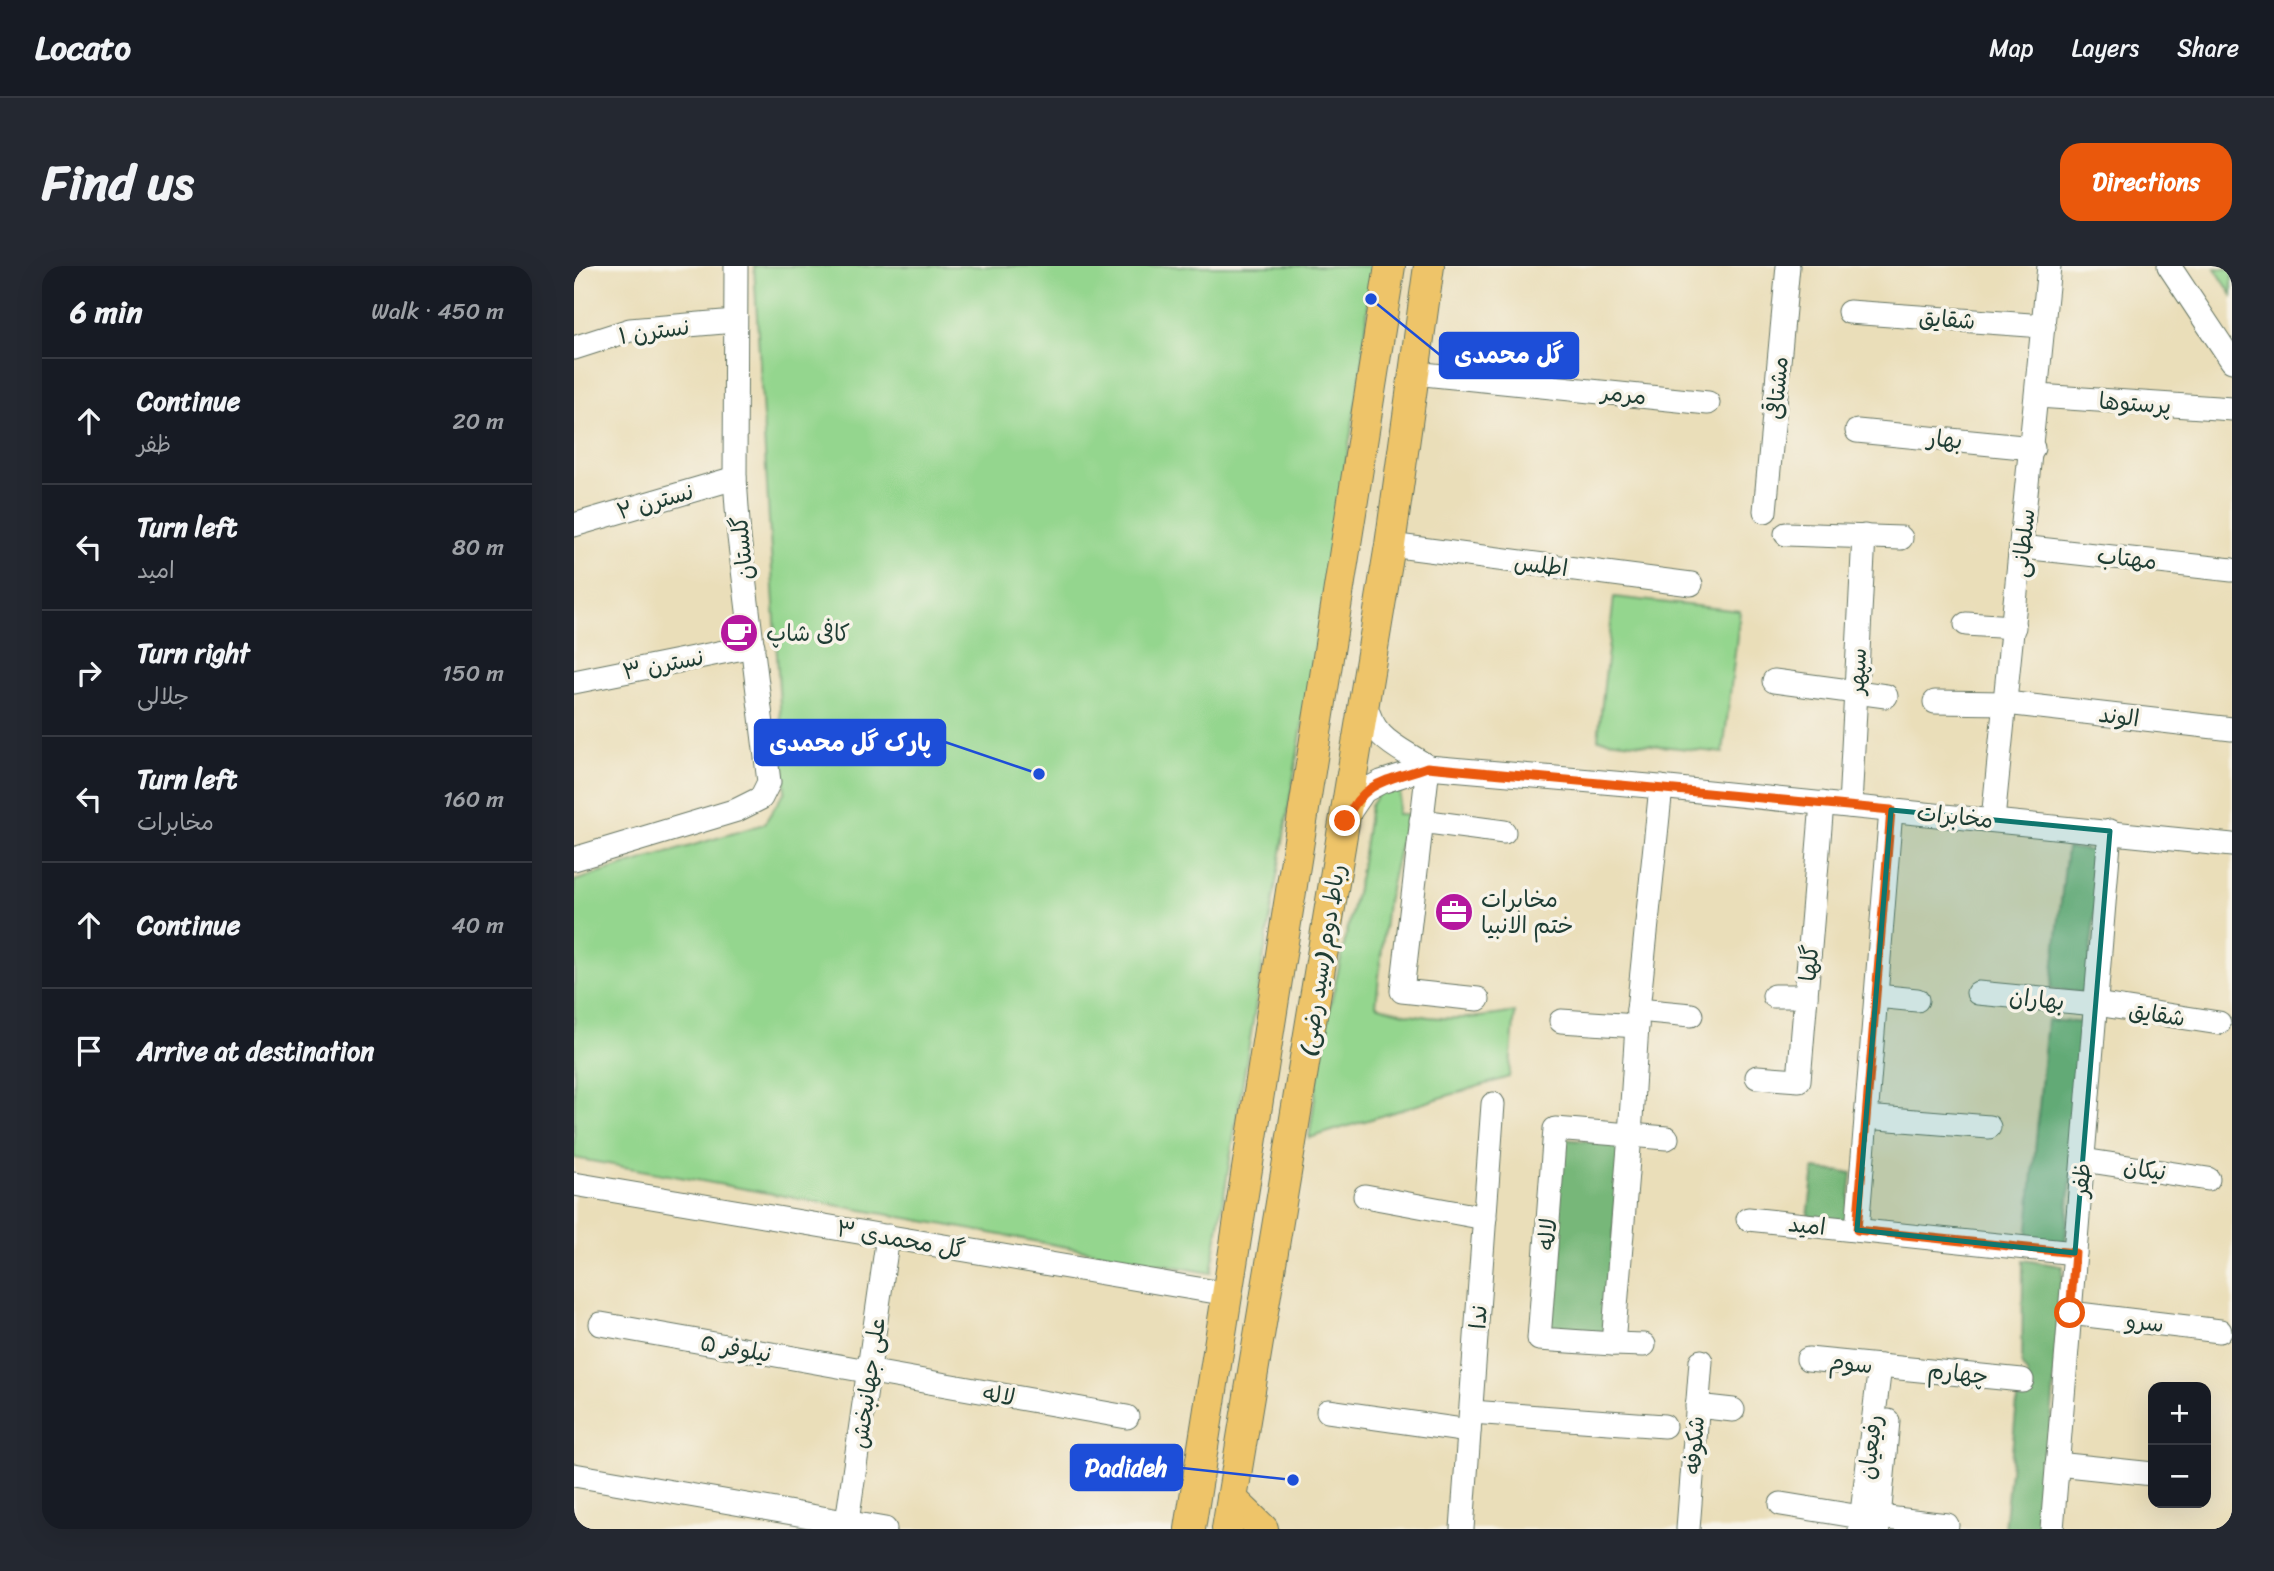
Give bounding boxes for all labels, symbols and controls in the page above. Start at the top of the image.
text: Locato [35,19,131,77]
text: Map [1989,27,2034,69]
text: Layers [2072,27,2139,69]
text: Share [2177,27,2239,69]
text: Find us [42,139,194,226]
button: Directions [2060,143,2232,221]
text: 6 min [70,285,142,339]
text: Walk · 450 m [371,291,504,332]
street label: شقایق [1917,297,1977,342]
street label: نسترن ۱ [616,306,692,357]
callout: گل محمدی [1440,333,1578,378]
text: گل محمدی [1454,334,1564,376]
street label: مشتاقی [1754,355,1801,421]
street label: مرمر [1598,372,1648,417]
text: Continue [137,378,240,424]
street label: پرستوها [2097,381,2173,426]
text: 20 m [453,401,504,442]
icon: ahead [70,402,108,440]
street label: بهار [1923,417,1964,462]
text: ظفر [137,424,171,465]
street label: نسترن ۲ [612,471,699,532]
text: Turn left [137,504,237,550]
street label: سلطانی [1999,506,2048,580]
street label: گلستان [719,514,766,582]
text: 80 m [452,527,504,568]
icon: left [70,528,108,566]
street label: مهتاب [2095,535,2159,582]
street label: اطلس [1512,542,1570,589]
text: امید [137,550,175,591]
cafe icon: کافی شاپ [718,612,760,654]
place label: کافی شاپ [766,613,850,654]
text: Turn right [137,630,250,676]
street label: نسترن ۳ [619,637,707,692]
street label: سپهر [1836,647,1879,697]
text: 150 m [442,653,504,694]
icon: right [70,654,108,692]
text: جلالی [137,676,189,717]
street label: الوند [2096,694,2142,739]
callout: پارک گل محمدی [755,720,945,765]
text: پارک گل محمدی [769,722,931,764]
text: Turn left [137,756,237,802]
text: 160 m [443,779,504,820]
icon: left [70,780,108,818]
street label: مخابرات [1915,792,1995,841]
text: مخابرات [137,802,214,843]
route end [1329,805,1360,836]
street label: رباط دوم (سید رضی) [1287,861,1358,1059]
place label: مخابرات ختم الانبیا [1481,879,1573,946]
office icon: مخابرات ختم الانبیا [1433,891,1475,933]
text: Continue [137,902,240,948]
text: 40 m [451,905,504,946]
icon: ahead [70,906,108,944]
street label: گلها [1787,943,1832,983]
street label: بهاران [2007,976,2067,1023]
street label: شقایق [2126,990,2188,1039]
text: Arrive at destination [137,1028,374,1074]
icon: arrive [70,1032,108,1070]
street label: نیکان [2121,1146,2169,1193]
street label: ظفر [2059,1161,2103,1201]
street label: امید [1786,1203,1828,1248]
street label: گل محمدی ۳ [833,1208,969,1271]
street label: لاله [1526,1216,1569,1252]
route start [2054,1297,2085,1328]
street label: سرو [2122,1300,2166,1345]
street label: ندا [1457,1304,1500,1330]
street label: علی جهانبخش [839,1315,898,1451]
street label: نیلوفر ۵ [697,1322,775,1375]
street label: سوم [1827,1341,1875,1386]
street label: چهارم [1926,1350,1990,1397]
street label: لاله [979,1372,1018,1418]
map controls [2148,1382,2211,1508]
button: + [2148,1382,2211,1445]
street label: رفیعیان [1846,1412,1895,1482]
street label: شکوفه [1672,1415,1717,1476]
callout: Padideh [1071,1445,1182,1490]
button: − [2148,1445,2211,1508]
text: Padideh [1085,1447,1168,1489]

